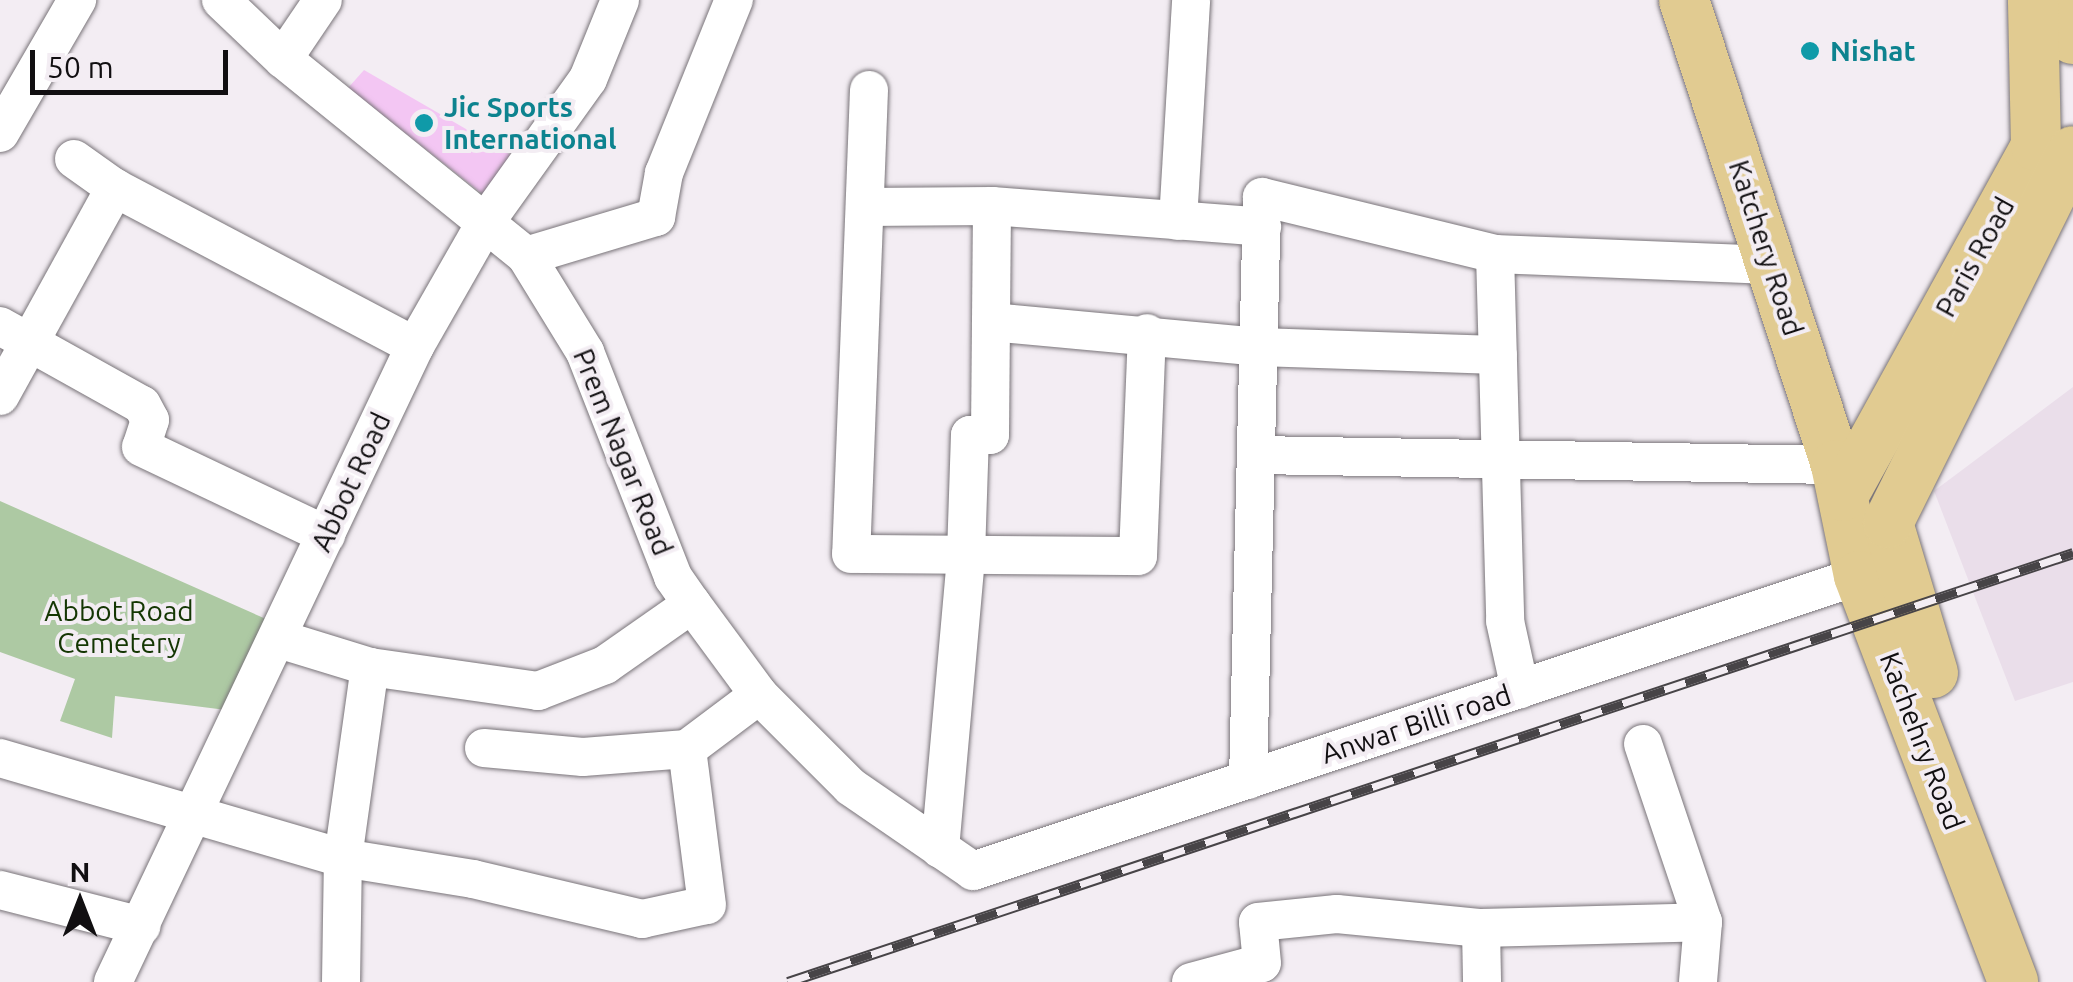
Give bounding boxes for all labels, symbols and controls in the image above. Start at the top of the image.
scale bar [35,30,232,92]
place label: Nishat [1830,34,1916,68]
marker: Nishat [1799,40,1821,62]
text: 50 m [47,50,114,84]
place label: Jic Sports International [444,90,616,156]
marker: Jic Sports International [413,112,435,134]
street label: Katchery Road [1722,156,1810,340]
street label: Paris Road [1928,191,2022,323]
street label: Prem Nagar Road [566,344,680,560]
street label: Abbot Road [304,407,398,557]
park label: Abbot Road Cemetery [44,594,194,660]
street label: Kachehry Road [1873,647,1971,835]
street label: Anwar Billi road [1317,678,1515,770]
north arrow [30,852,130,952]
text: N [70,856,90,887]

